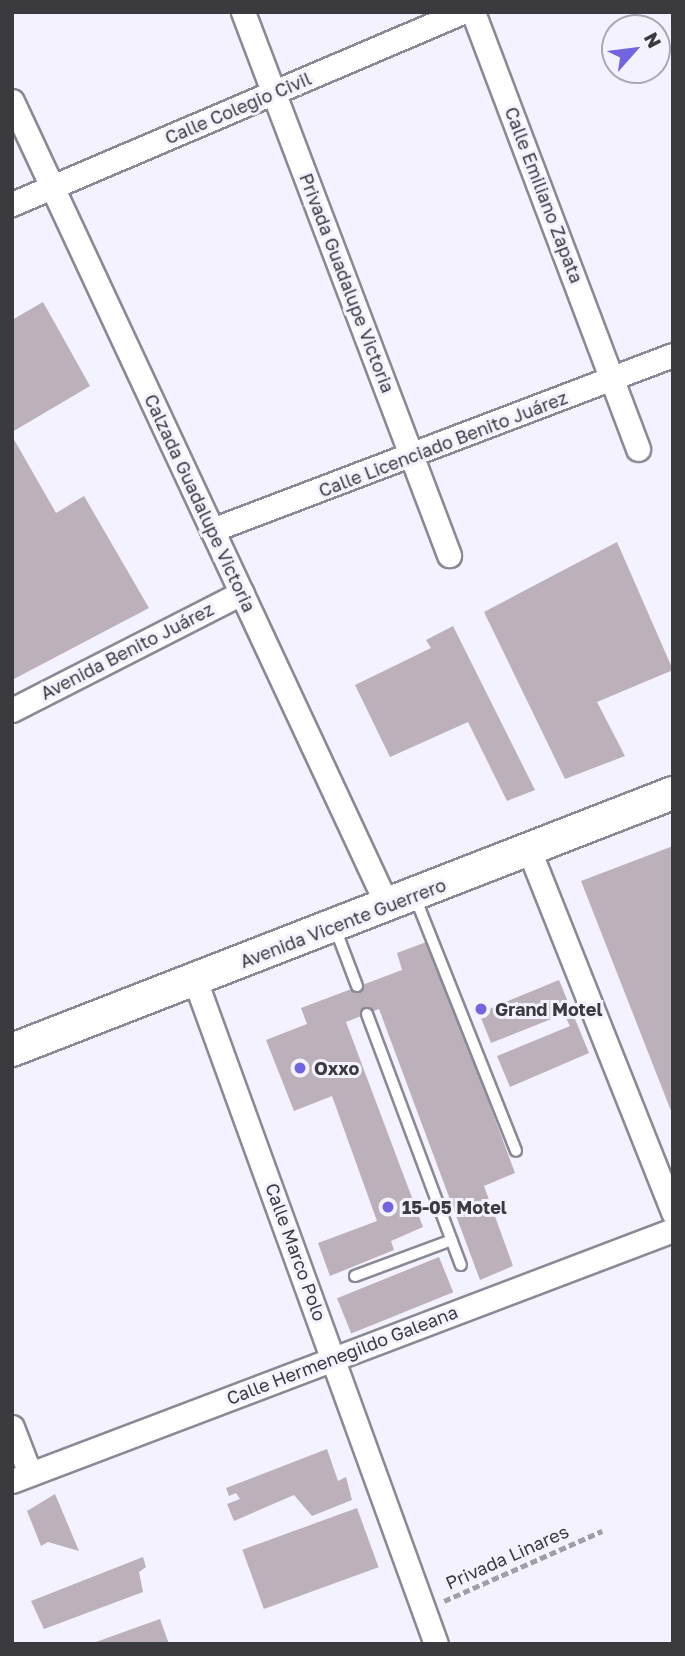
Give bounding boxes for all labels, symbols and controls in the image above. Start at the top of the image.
north arrow [601,14,671,84]
text: N [640,28,667,52]
street label: Calle Colegio Civil [162,67,314,149]
street label: Calle Emiliano Zapata [500,104,588,286]
street label: Privada Guadalupe Victoria [295,170,399,396]
street label: Calle Licenciado Benito Juárez [316,386,570,502]
street label: Calzada Guadalupe Victoria [140,391,260,615]
street label: Avenida Benito Juárez [37,598,217,704]
street label: Avenida Vicente Guerrero [237,874,449,972]
place label: Grand Motel [495,998,602,1020]
marker: Grand Motel [473,1001,489,1017]
place label: Oxxo [314,1057,359,1079]
marker: Oxxo [292,1060,308,1076]
street label: Calle Marco Polo [261,1180,331,1324]
place label: 15-05 Motel [402,1196,507,1218]
marker: 15-05 Motel [380,1199,396,1215]
street label: Calle Hermenegildo Galeana [223,1301,461,1409]
street label: Privada Linares [442,1520,572,1594]

